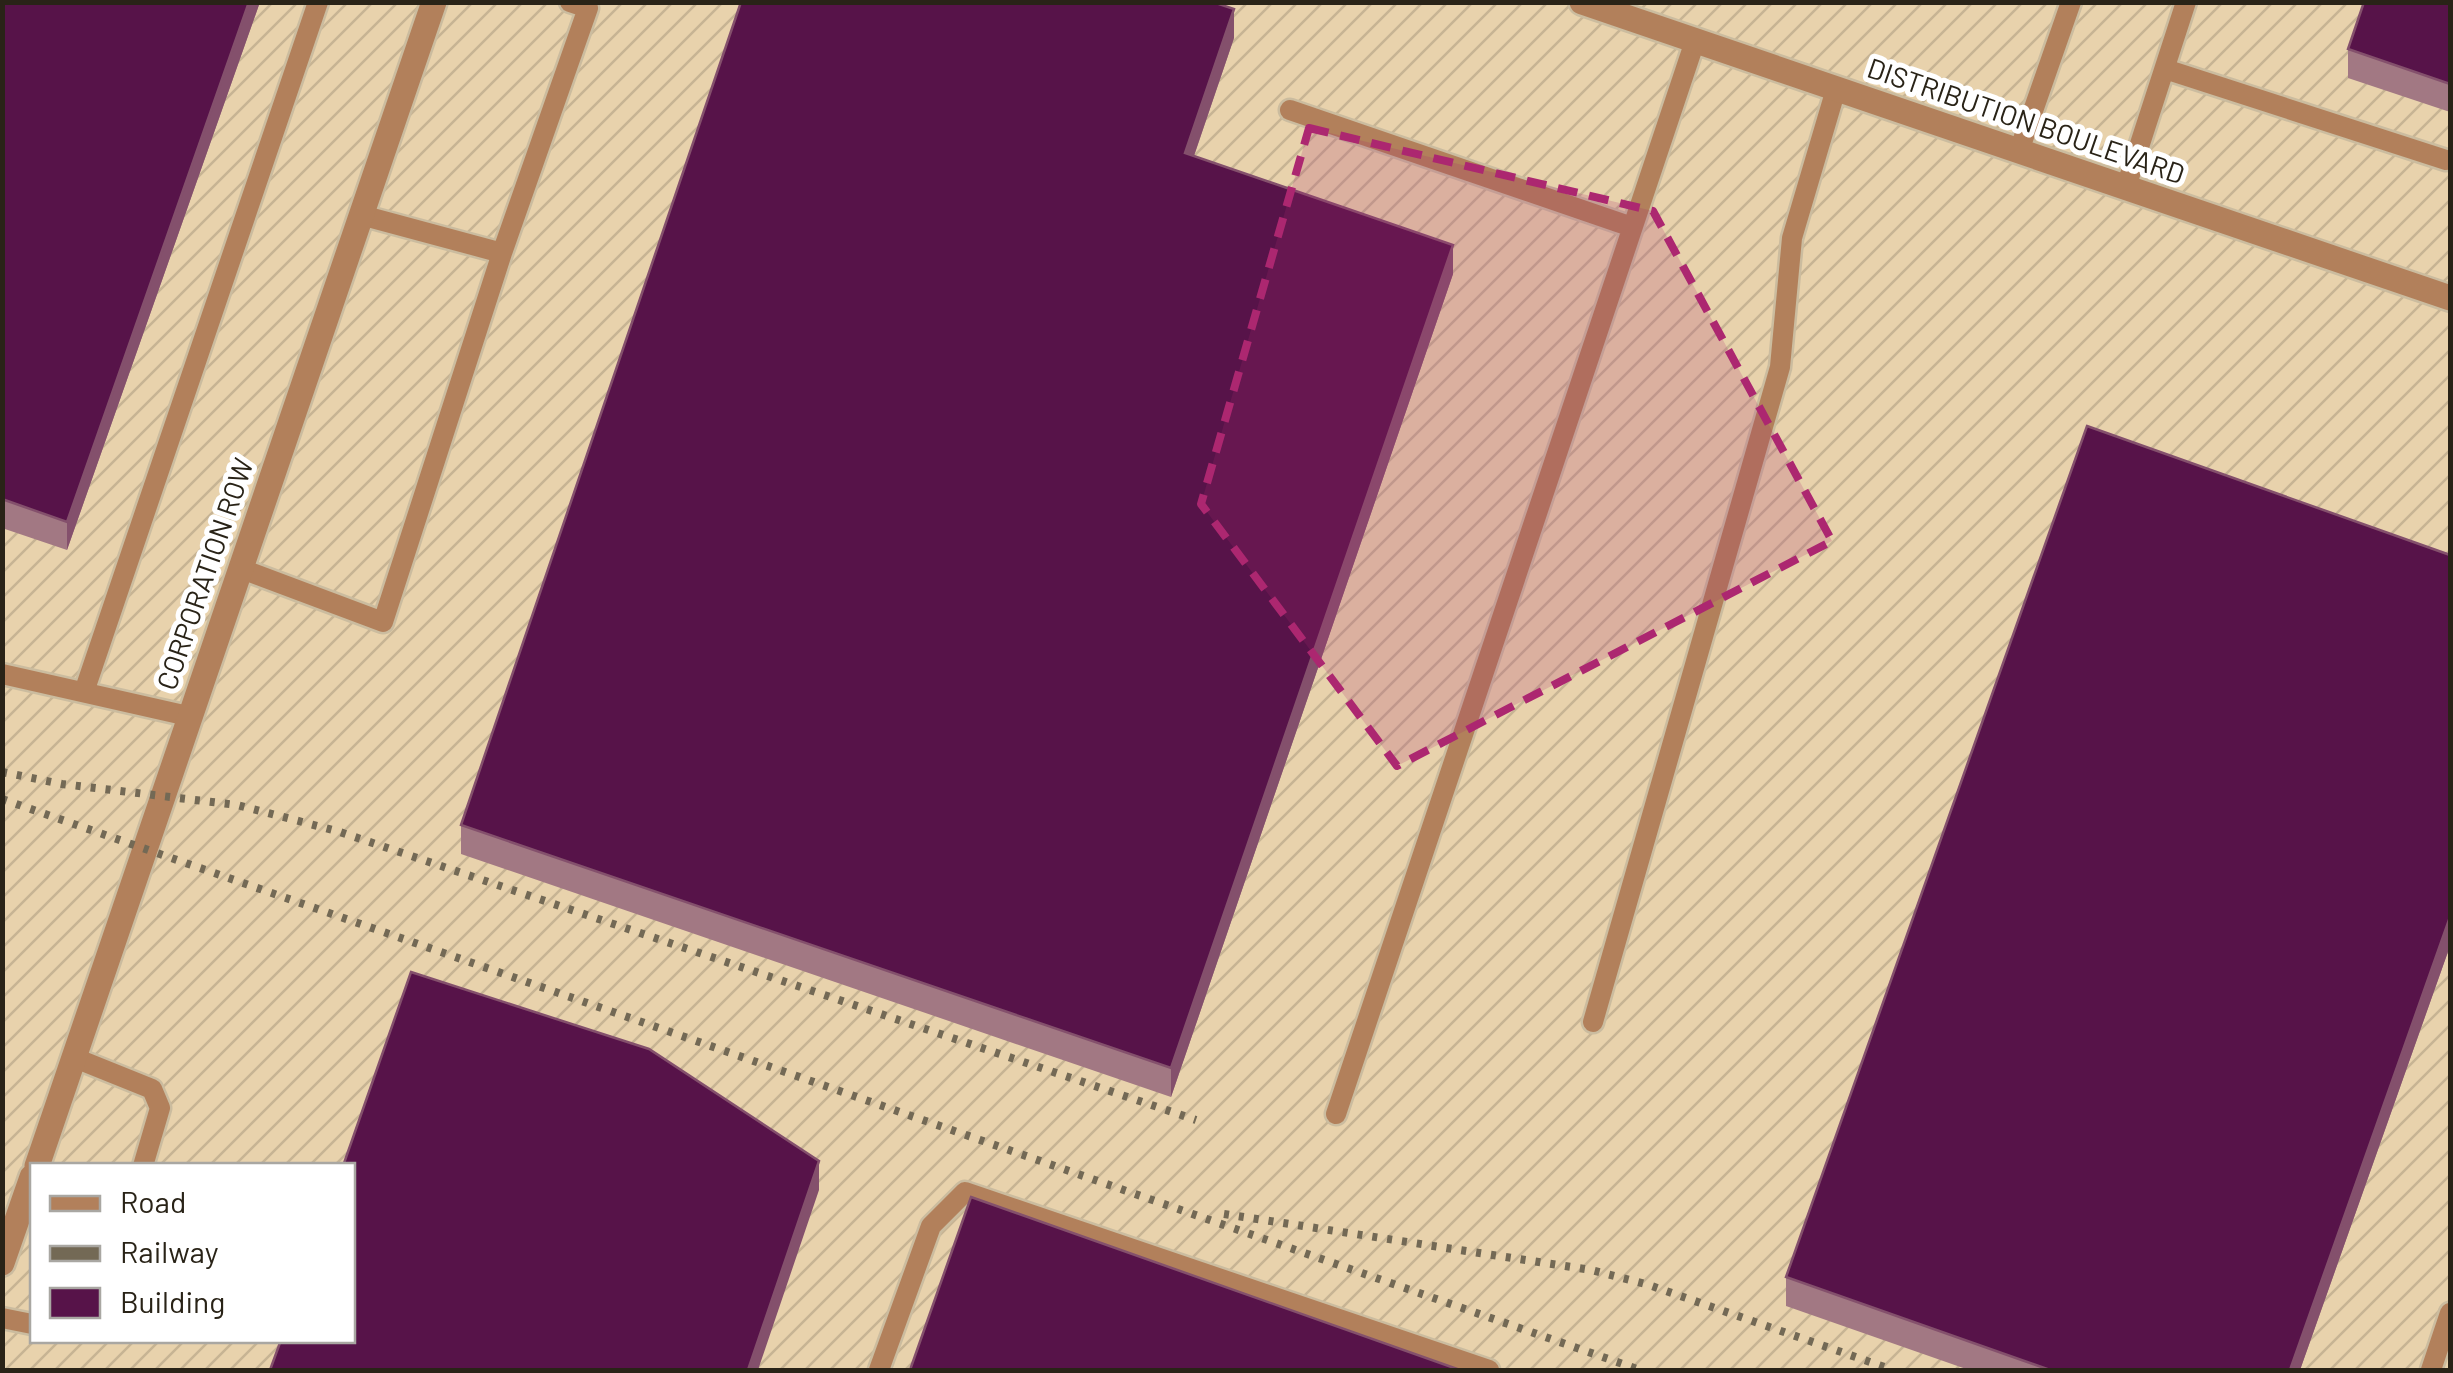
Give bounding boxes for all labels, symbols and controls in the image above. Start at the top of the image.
street label: DISTRIBUTION BOULEVARD [1863,50,2189,190]
street label: CORPORATION ROW [148,453,260,694]
legend [30,1163,355,1343]
text: Road [120,1183,186,1219]
text: Railway [120,1233,219,1269]
text: Building [120,1283,225,1319]

